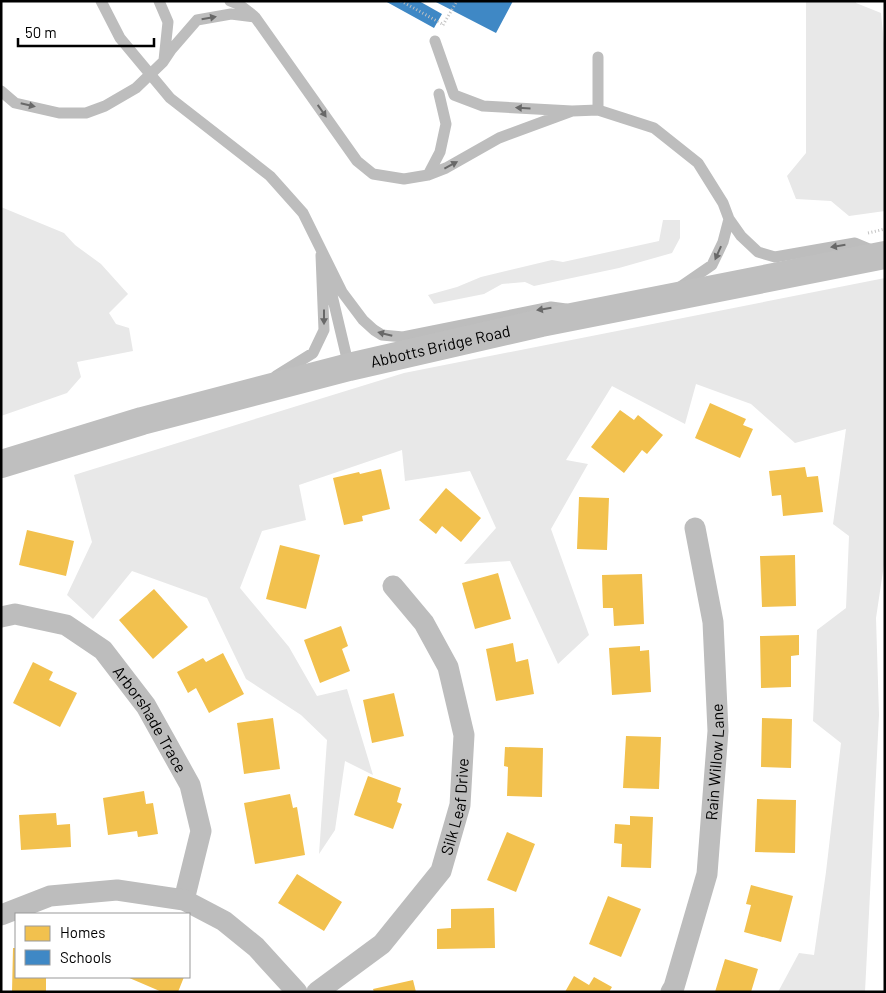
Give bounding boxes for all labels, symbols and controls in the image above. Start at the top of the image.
one-way arrow [201,13,217,21]
scale bar [18,15,154,47]
text: 50 m [25,23,57,41]
one-way arrow [21,101,36,109]
one-way arrow [317,104,327,118]
one-way arrow [515,104,531,112]
one-way arrow [444,161,458,169]
one-way arrow [830,243,846,251]
one-way arrow [713,246,721,260]
one-way arrow [536,305,552,313]
one-way arrow [320,309,328,325]
street label: Abbotts Bridge Road [369,320,512,371]
one-way arrow [378,330,393,338]
street label: Arborshade Trace [110,662,191,776]
street label: Rain Willow Lane [701,703,727,821]
street label: Silk Leaf Drive [436,758,472,857]
legend [15,913,190,978]
text: Homes [60,923,105,941]
text: Schools [60,948,112,966]

